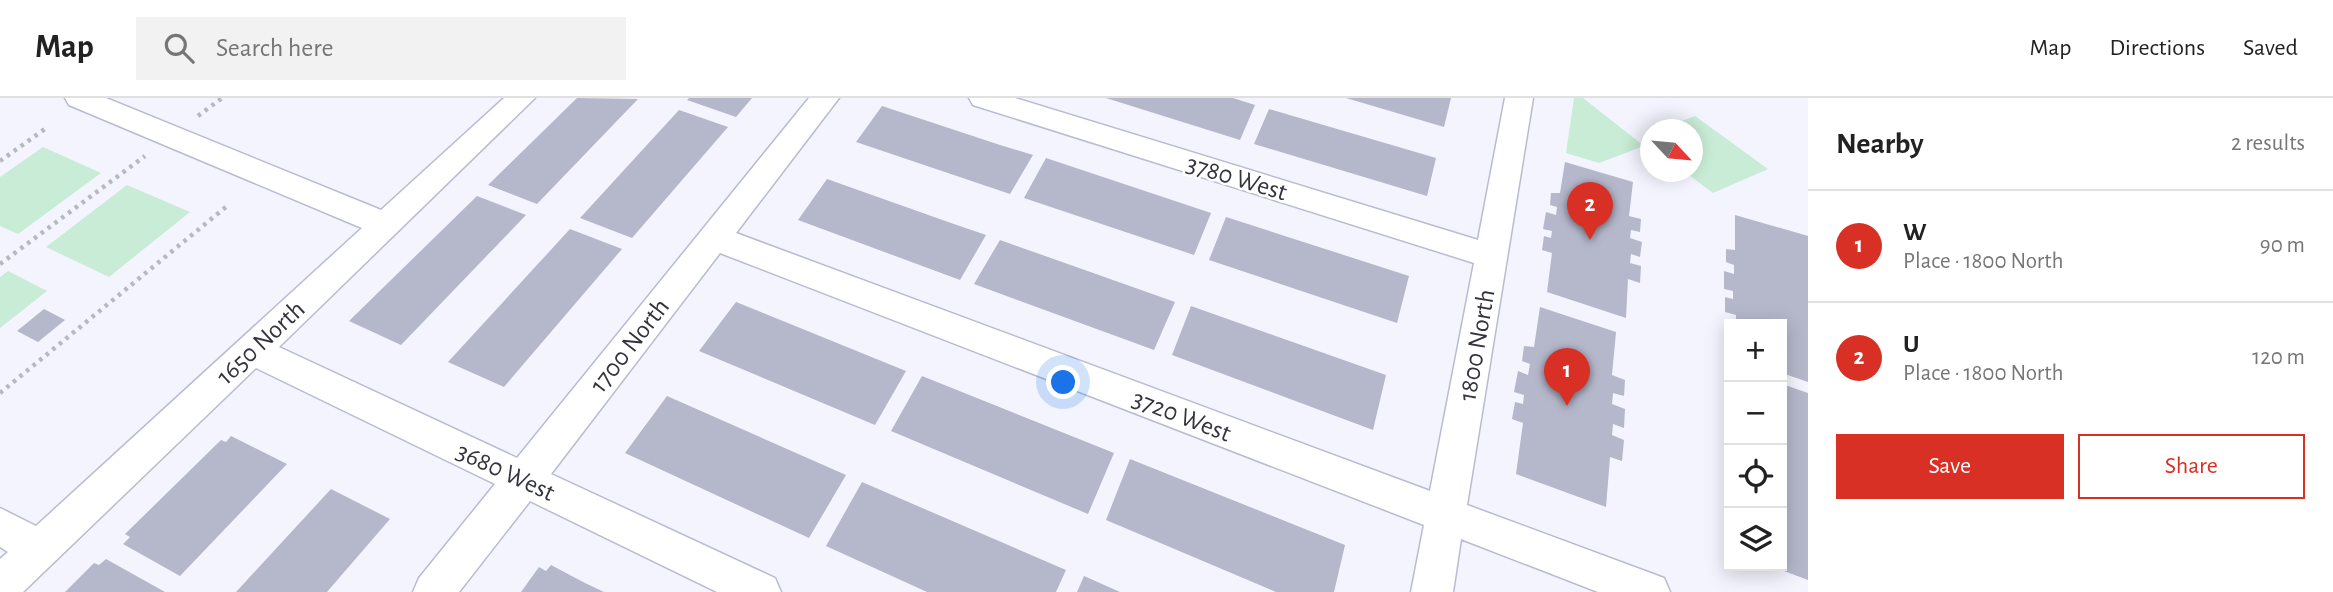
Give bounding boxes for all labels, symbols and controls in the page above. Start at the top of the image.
search box [136,17,626,80]
icon: search [160,29,198,67]
text: Map [35,31,94,64]
text: Search here [216,35,334,61]
text: Map [2029,36,2071,60]
text: Directions [2109,36,2205,60]
text: Saved [2243,36,2298,60]
north arrow [1640,119,1703,182]
text: Nearby [1836,129,1924,159]
text: 2 results [2231,132,2305,155]
street label: 3780 West [1183,150,1290,206]
pin: 2 [1567,182,1613,240]
text: W [1903,219,1926,245]
text: 1 [1855,234,1863,257]
text: 90 m [2260,234,2305,257]
text: Place · 1800 North [1903,250,2064,273]
street label: 1800 North [1454,287,1500,403]
street label: 1700 North [585,294,674,398]
street label: 1650 North [212,296,310,390]
map controls [1724,319,1787,571]
button: + [1724,319,1787,382]
text: U [1903,331,1920,357]
text: 2 [1854,346,1864,369]
text: 120 m [2252,346,2305,369]
pin: 1 [1544,348,1590,406]
text: Place · 1800 North [1903,362,2064,385]
your location [1046,365,1080,399]
button: − [1724,382,1787,445]
street label: 3720 West [1129,385,1235,447]
button: Save [1836,434,2064,499]
button: Share [2078,434,2305,499]
street label: 3680 West [452,438,559,506]
button: locate [1724,445,1787,508]
button: layers [1724,508,1787,571]

